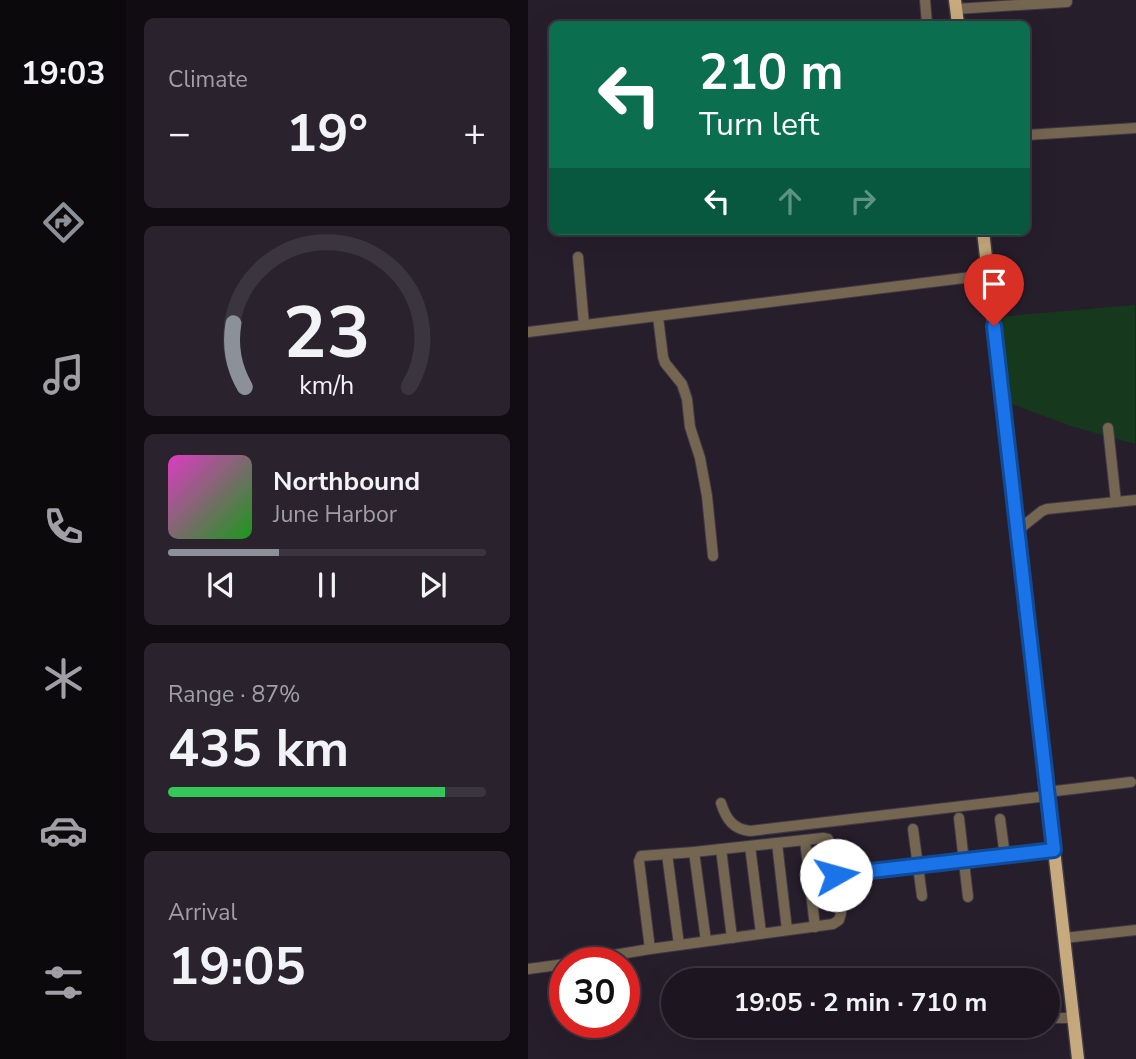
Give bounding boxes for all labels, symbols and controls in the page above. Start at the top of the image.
text: 210 m [699,39,843,106]
icon: left [584,49,675,140]
text: 19:03 [21,52,105,95]
text: Climate [168,64,248,95]
text: 19° [286,98,368,169]
text: Turn left [699,103,819,146]
text: − [168,108,191,159]
text: + [463,108,486,159]
icon: left [698,182,736,220]
icon: ahead [771,182,809,220]
icon: right [844,182,882,220]
icon: directions [39,198,88,247]
pin [964,254,1024,326]
icon: arrive [975,265,1013,303]
text: 23 [283,284,371,384]
icon: music [39,350,88,399]
text: km/h [299,369,355,403]
text: Northbound [273,464,420,499]
text: June Harbor [273,499,397,530]
icon: phone [39,502,88,551]
icon: previous [202,566,240,604]
icon: pause [308,566,346,604]
icon: next [414,566,452,604]
icon: climate [39,654,88,703]
text: Range · 87% [168,679,300,710]
text: 435 km [168,713,349,784]
icon: car [39,806,88,855]
position arrow [799,838,873,912]
text: Arrival [168,897,237,928]
text: 19:05 [168,931,306,1002]
speed limit sign: 30 [549,947,640,1038]
icon: filters [39,958,88,1007]
text: 19:05 · 2 min · 710 m [734,985,987,1020]

